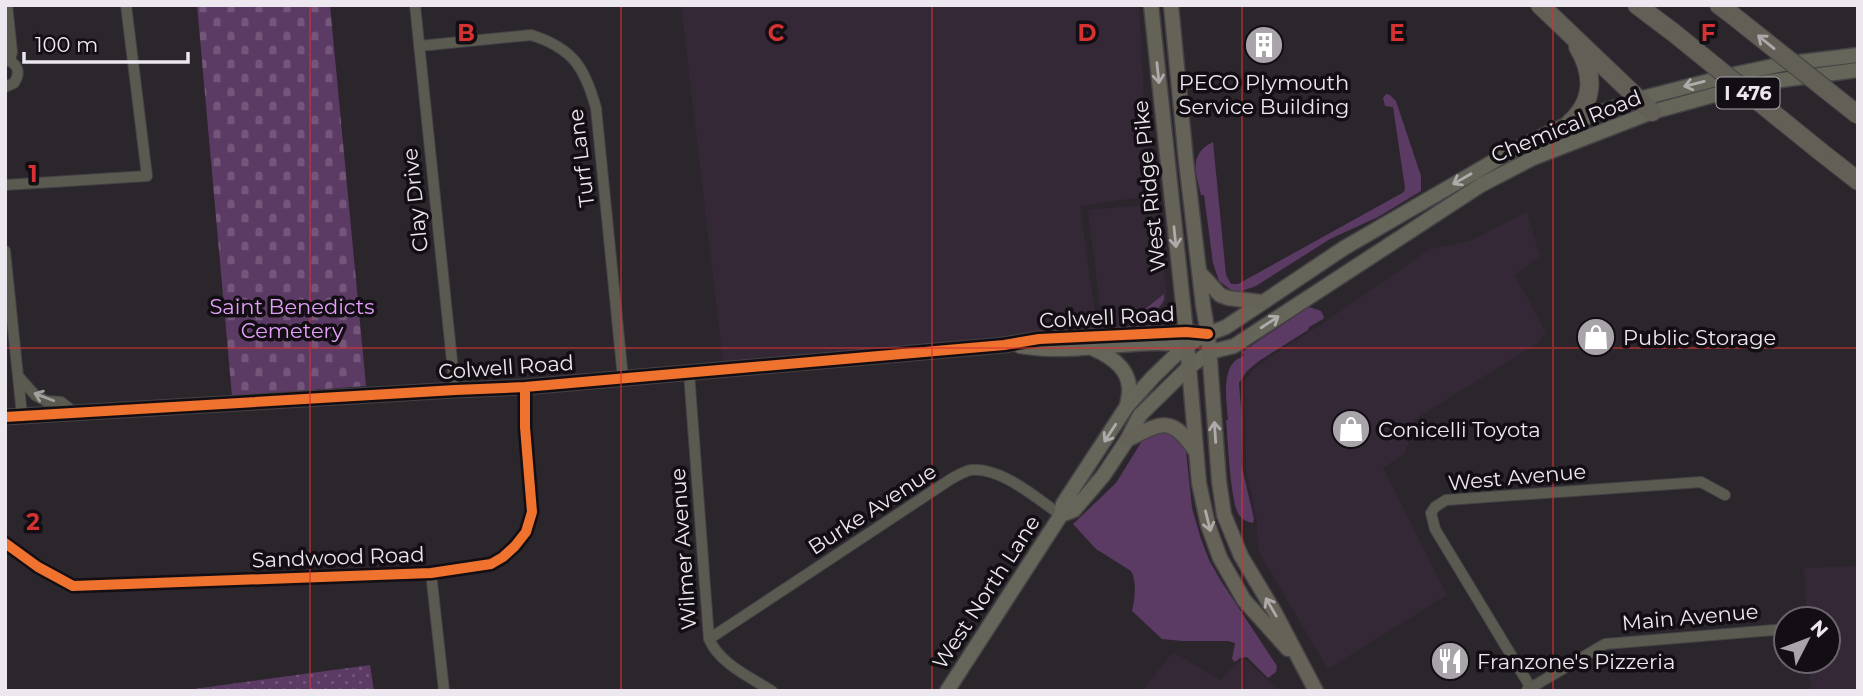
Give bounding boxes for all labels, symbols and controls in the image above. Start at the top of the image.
text: B [457,19,475,47]
text: C [768,19,785,47]
text: D [1078,19,1097,47]
text: E [1389,19,1405,47]
text: F [1701,19,1716,47]
scale bar [24,21,189,65]
building icon: PECO Plymouth Service Building [1243,24,1285,66]
text: 100 m [35,32,98,57]
one-way arrow [1758,34,1776,50]
one-way arrow [1152,61,1165,84]
place label: PECO Plymouth Service Building [1179,70,1349,119]
one-way arrow [1683,78,1706,91]
road number: I 476 [1716,78,1780,108]
street label: Chemical Road [1487,84,1645,168]
street label: West Ridge Pike [1128,99,1170,273]
street label: Turf Lane [563,108,599,208]
street label: Clay Drive [397,147,433,253]
text: 1 [28,160,38,188]
one-way arrow [1453,172,1473,186]
one-way arrow [1168,225,1181,247]
park label: Saint Benedicts Cemetery [209,294,375,343]
street label: Colwell Road [1039,301,1175,333]
one-way arrow [1260,315,1279,330]
shop icon: Public Storage [1575,316,1617,358]
place label: Public Storage [1623,325,1776,350]
street label: Colwell Road [437,350,575,384]
one-way arrow [34,390,55,402]
shop icon: Conicelli Toyota [1330,408,1372,450]
place label: Conicelli Toyota [1378,417,1541,442]
one-way arrow [1208,422,1221,444]
one-way arrow [1102,423,1117,442]
street label: Burke Avenue [803,458,941,560]
street label: West Avenue [1447,459,1587,495]
street label: Wilmer Avenue [665,467,701,631]
text: 2 [26,508,40,536]
one-way arrow [1202,509,1215,531]
street label: West North Lane [927,511,1045,673]
street label: Sandwood Road [251,541,425,573]
one-way arrow [1264,597,1278,617]
street label: Main Avenue [1621,599,1759,635]
north arrow [1772,605,1842,675]
text: N [1806,616,1833,642]
restaurant icon: Franzone's Pizzeria [1429,640,1471,682]
place label: Franzone's Pizzeria [1477,649,1675,674]

